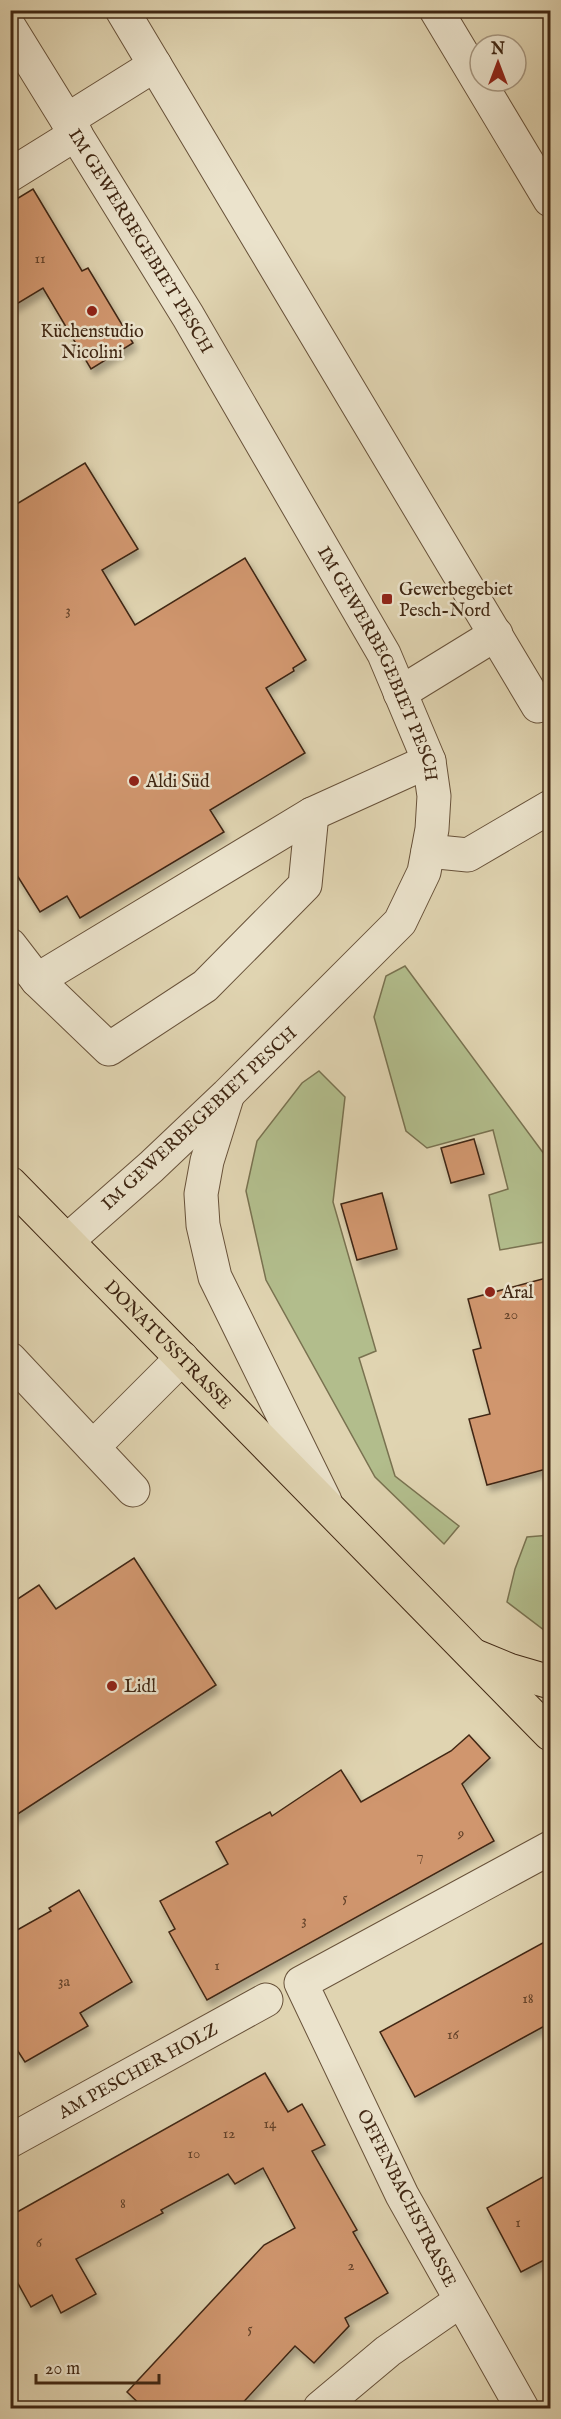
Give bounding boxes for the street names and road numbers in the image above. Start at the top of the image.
street label: IM GEWERBEGEBIET PESCH [62,125,217,358]
street label: IM GEWERBEGEBIET PESCH [311,543,442,783]
street label: IM GEWERBEGEBIET PESCH [97,1022,303,1216]
street label: DONATUSSTRASSE [98,1276,236,1415]
street label: AM PESCHER HOLZ [54,2018,223,2126]
street label: OFFENBACHSTRASSE [351,2106,461,2292]

